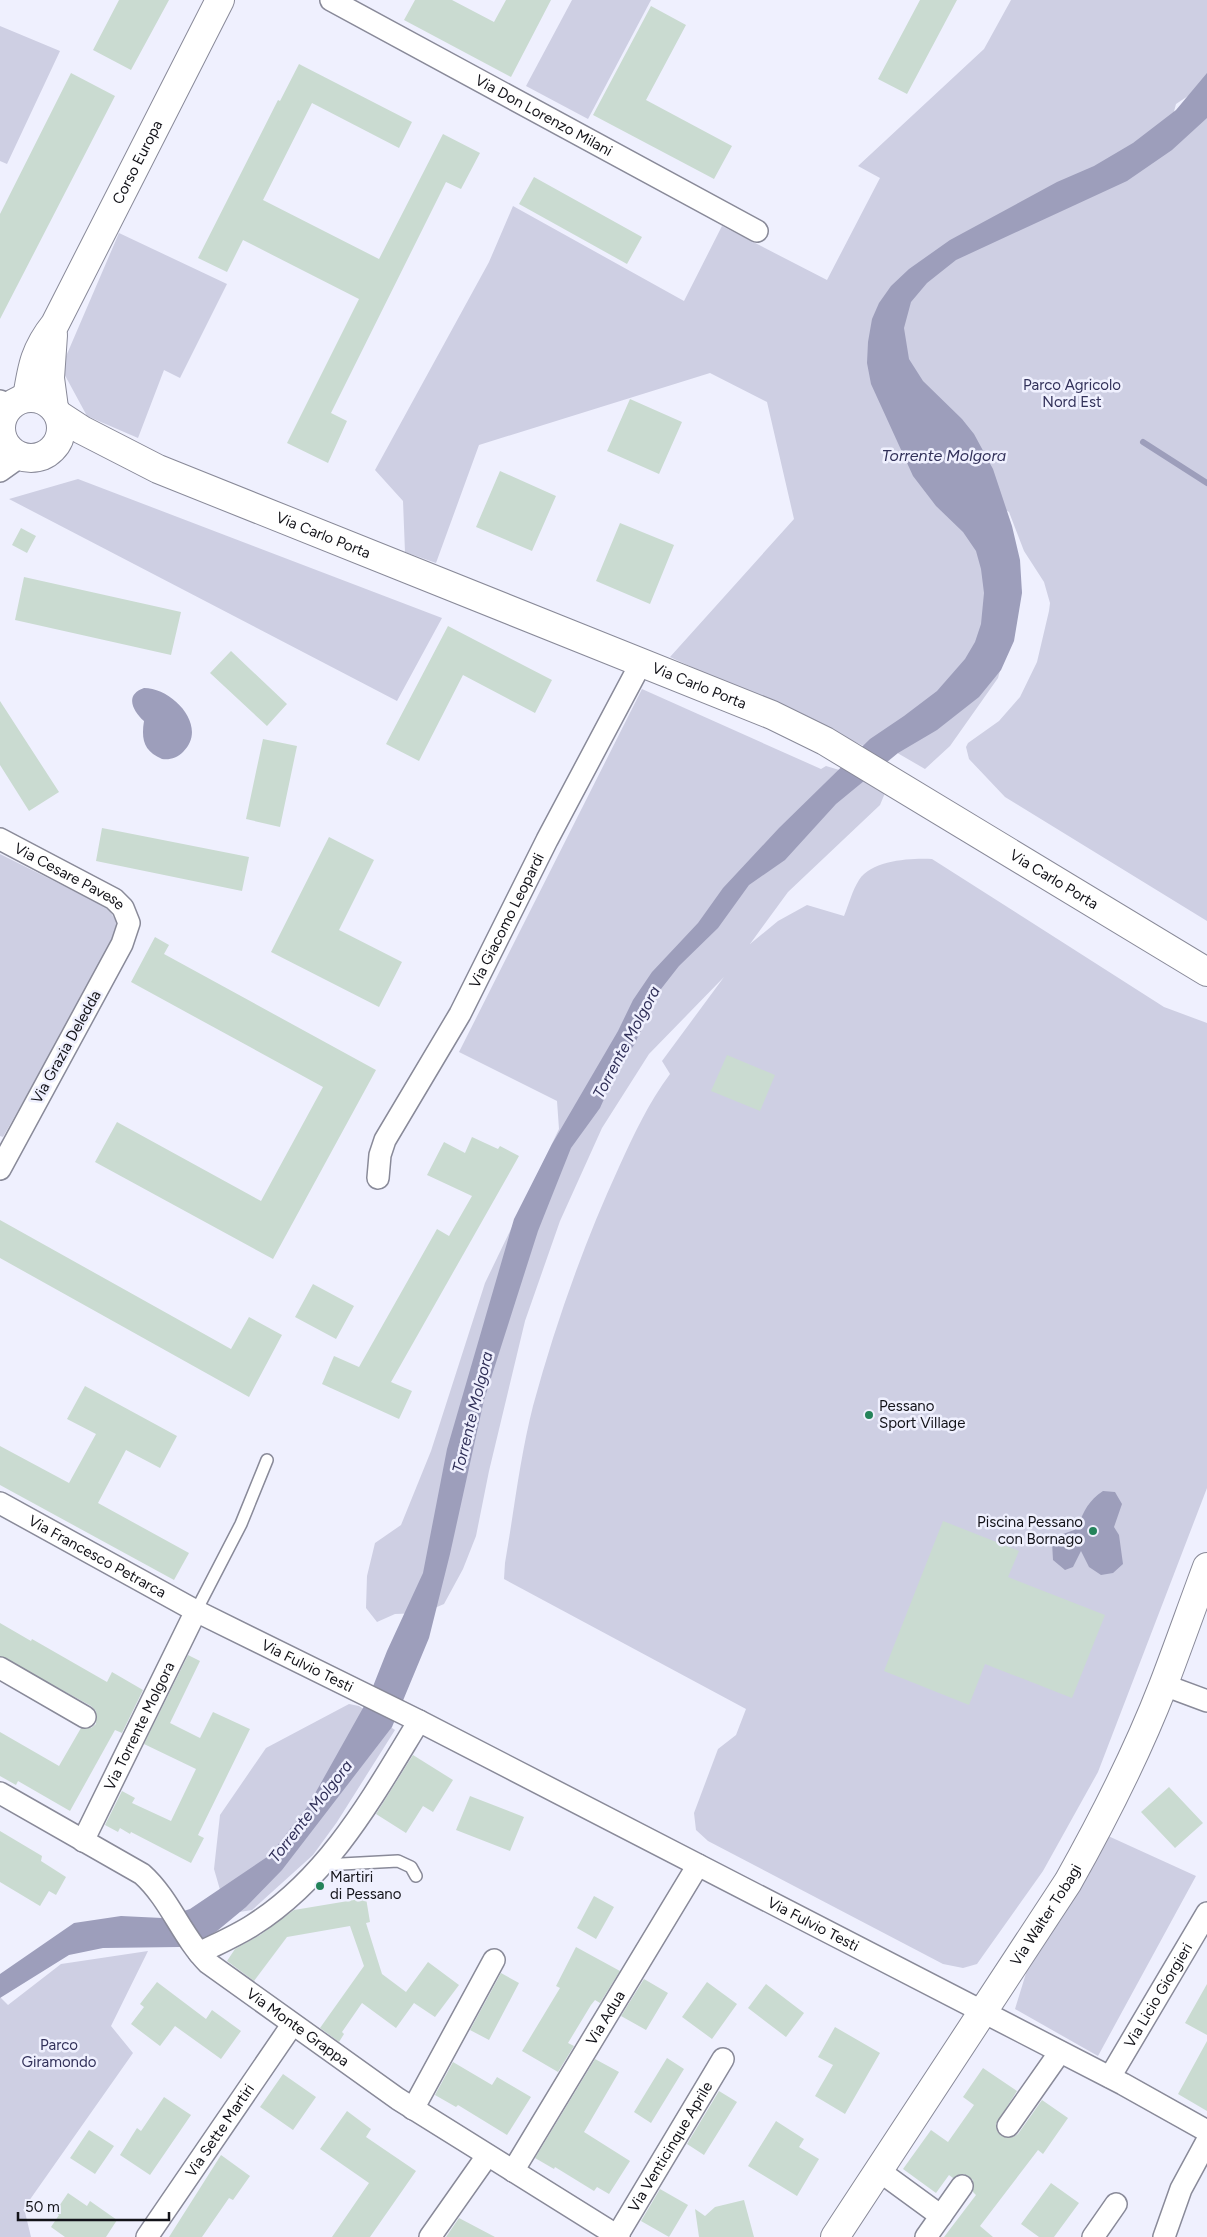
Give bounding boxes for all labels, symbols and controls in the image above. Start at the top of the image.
street label: Via Don Lorenzo Milani [472,71,615,160]
street label: Corso Europa [109,117,166,207]
park label: Parco Agricolo Nord Est [1023,376,1121,411]
water label: Torrente Molgora [882,446,1006,465]
street label: Via Carlo Porta [273,508,373,562]
street label: Via Carlo Porta [649,659,749,713]
street label: Via Cesare Pavese [11,839,129,914]
street label: Via Carlo Porta [1006,846,1102,913]
street label: Via Giacomo Leopardi [465,850,548,991]
water label: Torrente Molgora [589,983,664,1102]
street label: Via Grazia Deledda [27,987,105,1107]
water label: Torrente Molgora [448,1349,497,1475]
place label: Pessano Sport Village [879,1397,965,1432]
marker: Pessano Sport Village [863,1409,875,1421]
street label: Via Francesco Petrarca [25,1511,169,1602]
place label: Piscina Pessano con Bornago [977,1513,1083,1548]
marker: Piscina Pessano con Bornago [1087,1525,1099,1537]
street label: Via Fulvio Testi [258,1636,356,1696]
street label: Via Torrente Molgora [100,1659,179,1793]
water label: Torrente Molgora [265,1756,356,1866]
street label: Via Walter Tobagi [1006,1861,1085,1969]
place label: Martiri di Pessano [330,1868,402,1903]
marker: Martiri di Pessano [314,1880,326,1892]
street label: Via Fulvio Testi [764,1893,862,1955]
street label: Via Licio Giorgieri [1120,1940,1196,2051]
street label: Via Monte Grappa [243,1984,353,2070]
street label: Via Adua [582,1987,629,2048]
park label: Parco Giramondo [22,2036,97,2071]
street label: Via Venticinque Aprile [624,2078,716,2215]
street label: Via Sette Martiri [182,2080,258,2181]
scale bar [18,2190,169,2222]
text: 50 m [25,2198,60,2216]

